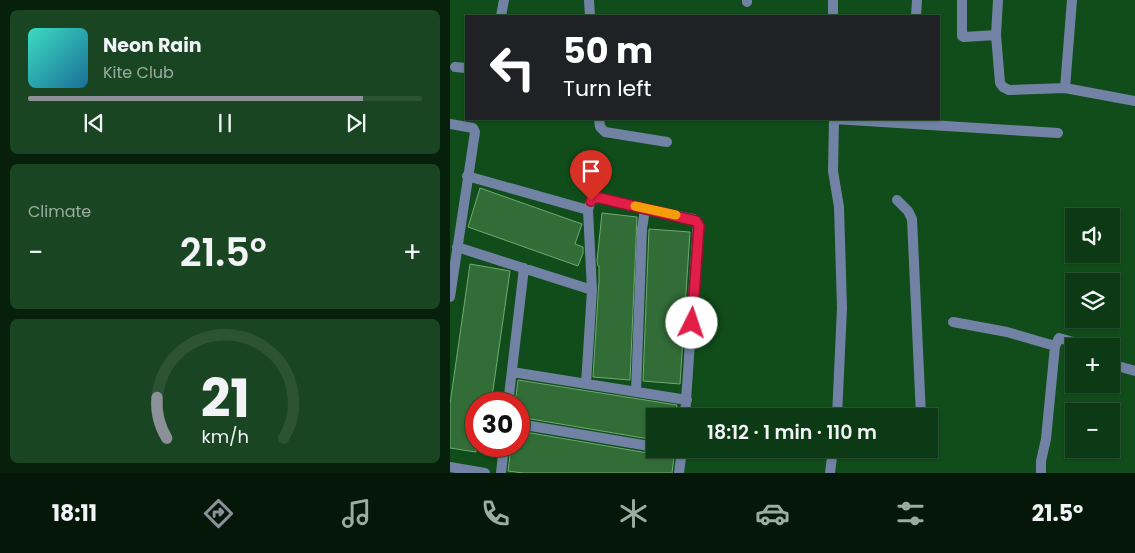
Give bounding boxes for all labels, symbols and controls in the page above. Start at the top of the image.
text: 50 m [563,26,653,75]
text: Neon Rain [103,32,202,59]
icon: left [480,35,545,100]
text: Kite Club [103,61,174,84]
text: Turn left [563,73,651,104]
icon: previous [80,109,108,137]
icon: pause [211,109,239,137]
icon: next [342,109,370,137]
pin [570,150,612,201]
icon: arrive [577,157,605,185]
text: Climate [28,200,91,223]
map controls [1065,208,1120,458]
button: sound [1065,208,1120,263]
text: 21.5° [180,226,267,279]
text: − [28,233,43,272]
text: + [403,233,422,272]
button: layers [1065,273,1120,328]
position arrow [665,296,717,348]
button: + [1065,338,1120,393]
text: 21 [200,362,250,435]
speed limit sign: 30 [465,392,530,457]
button: − [1065,403,1120,458]
text: 18:12 · 1 min · 110 m [707,419,877,446]
text: km/h [201,424,249,449]
icon: directions [201,496,236,531]
icon: music [339,496,374,531]
icon: phone [478,496,513,531]
icon: climate [616,496,651,531]
icon: car [755,496,790,531]
icon: filters [893,496,928,531]
text: 18:11 [52,498,97,529]
text: 21.5° [1032,498,1083,529]

